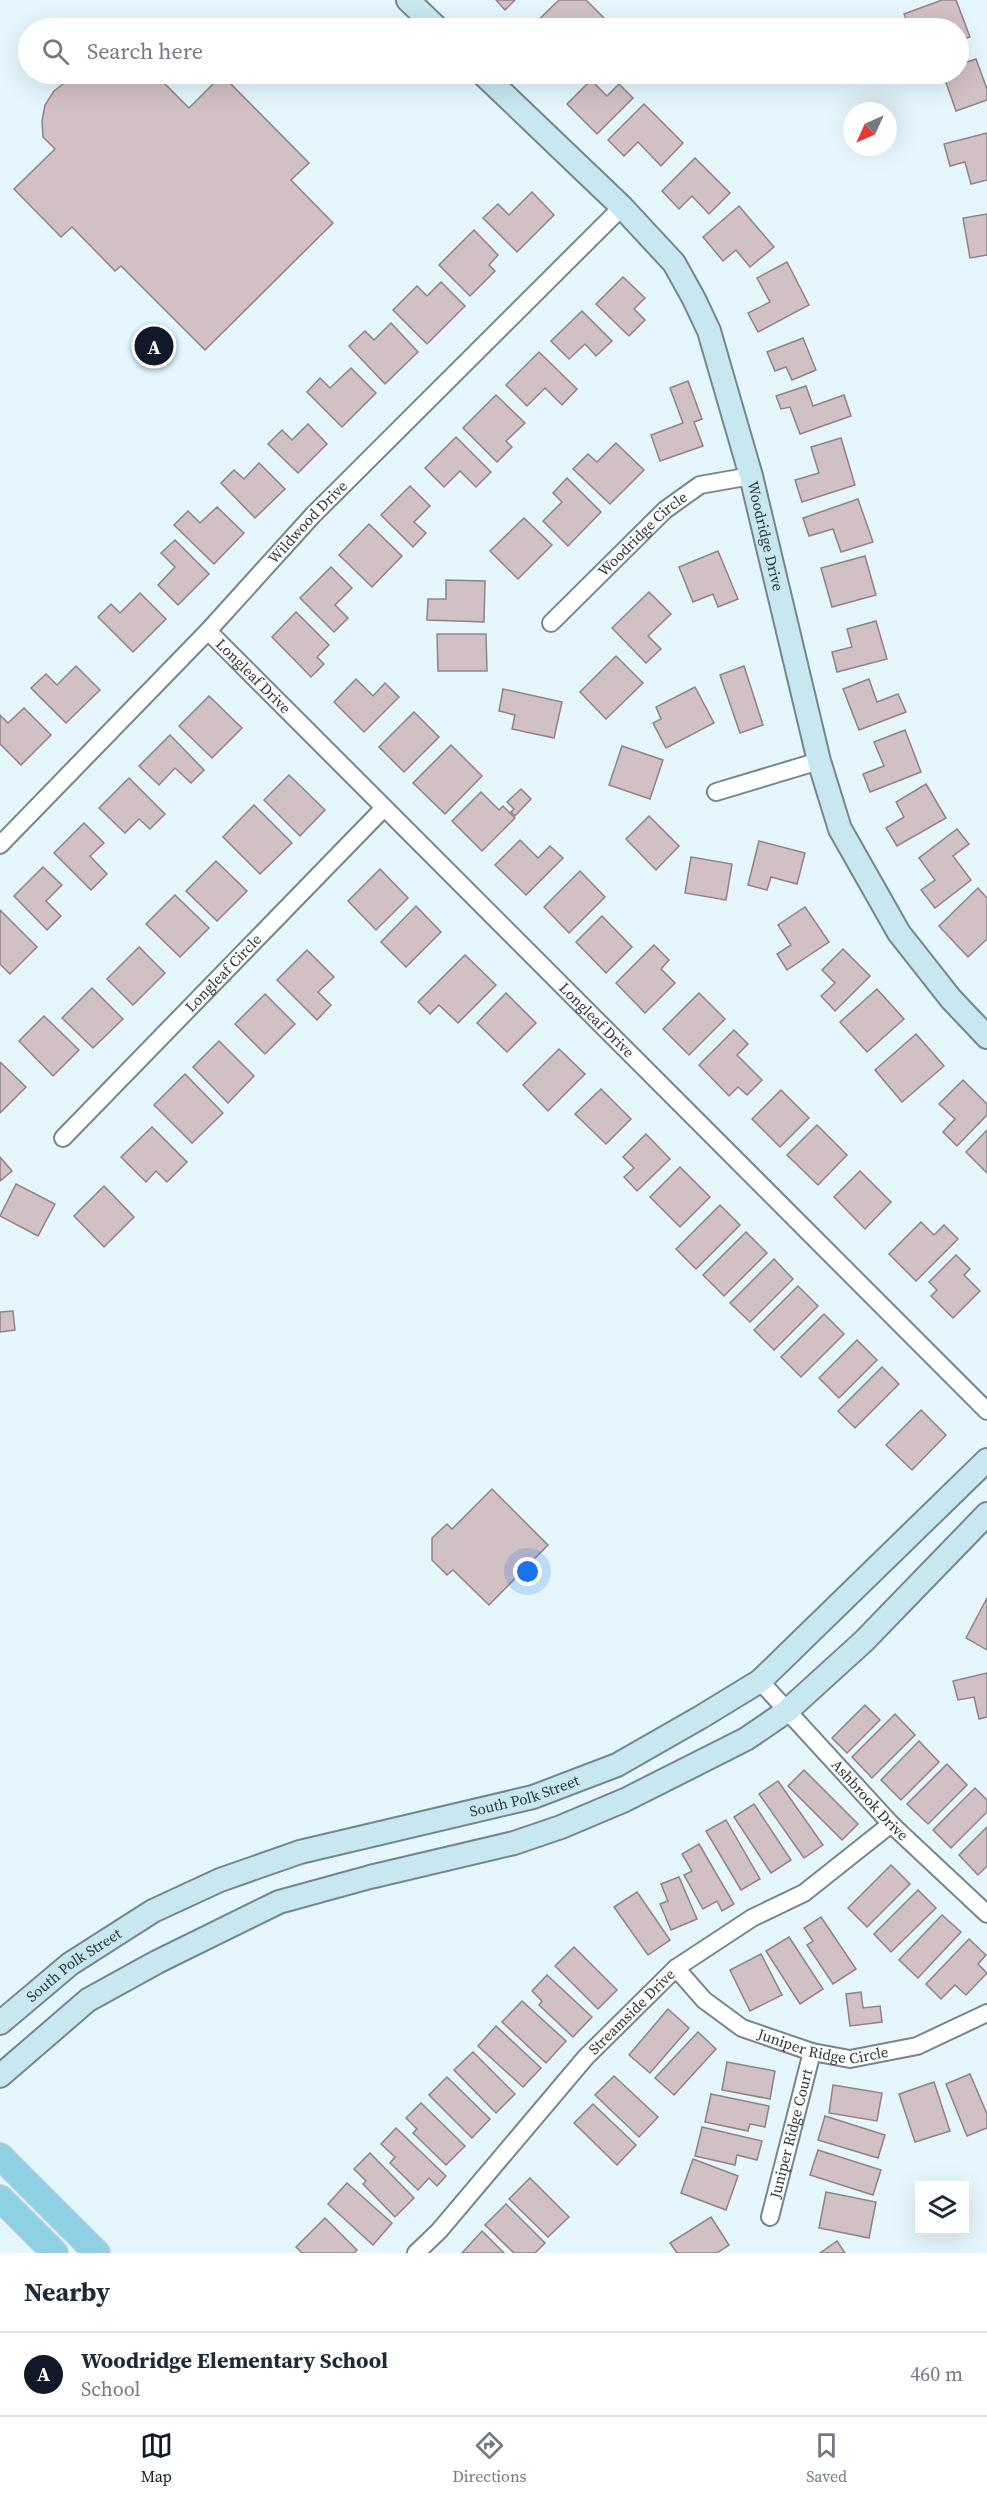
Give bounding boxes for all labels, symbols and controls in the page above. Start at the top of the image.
search box [18,18,969,84]
icon: search [39,35,72,68]
text: Search here [87,36,203,66]
north arrow [843,102,897,156]
pin: A [134,324,174,368]
street label: Wildwood Drive [263,475,352,568]
street label: Woodridge Drive [743,479,789,593]
street label: Woodridge Circle [593,486,692,581]
street label: Longleaf Drive [211,634,296,718]
street label: Longleaf Circle [180,929,266,1017]
street label: Longleaf Drive [555,978,640,1062]
your location [513,1557,542,1586]
street label: Ashbrook Drive [827,1755,914,1845]
street label: South Polk Street [467,1769,582,1822]
street label: South Polk Street [21,1923,125,2007]
street label: Streamside Drive [583,1964,680,2059]
street label: Juniper Ridge Circle [754,2023,890,2069]
street label: Juniper Ridge Court [764,2066,817,2201]
map controls [915,2181,969,2235]
button: layers [915,2181,969,2235]
text: Nearby [24,2274,110,2310]
text: Woodridge Elementary School [81,2345,388,2375]
text: A [37,2360,50,2388]
text: 460 m [910,2360,963,2388]
text: School [81,2375,141,2403]
tab: Map [140,2429,173,2487]
tab: Directions [452,2429,527,2487]
tab: Saved [806,2429,847,2487]

